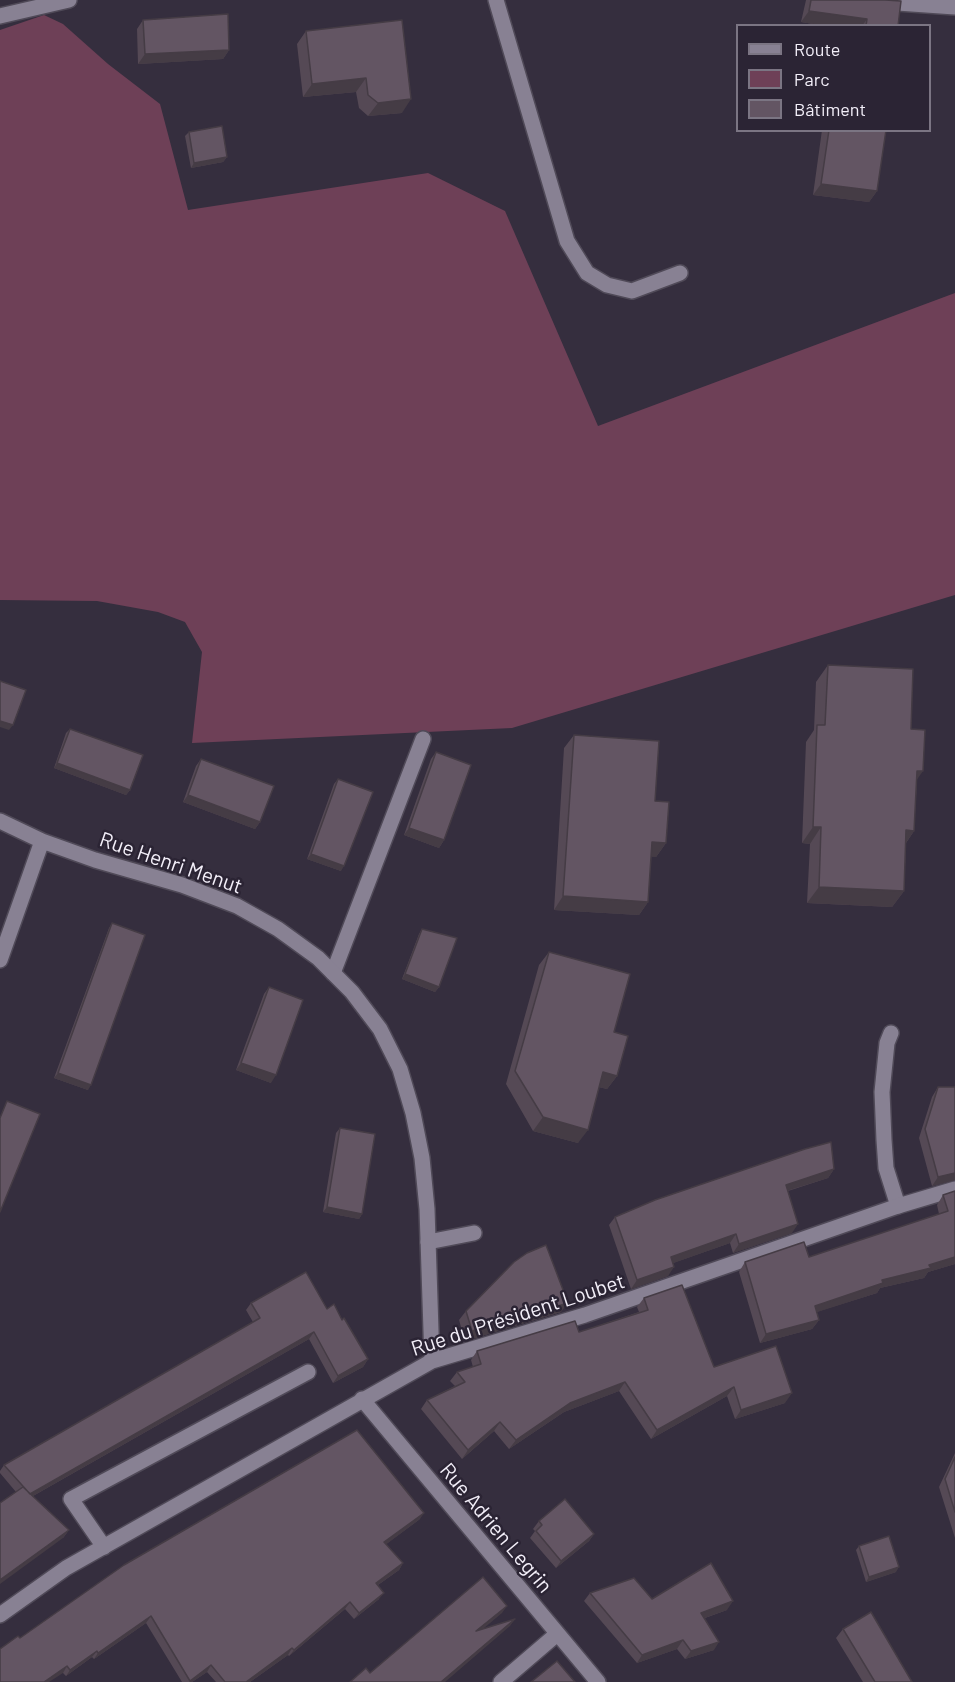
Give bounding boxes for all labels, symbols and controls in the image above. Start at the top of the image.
legend [736,24,931,132]
text: Route [794,38,840,60]
text: Parc [794,68,830,90]
text: Bâtiment [794,98,866,120]
street label: Rue Henri Menut [96,827,246,899]
street label: Rue du Président Loubet [408,1269,628,1361]
street label: Rue Adrien Legrin [434,1458,558,1598]

